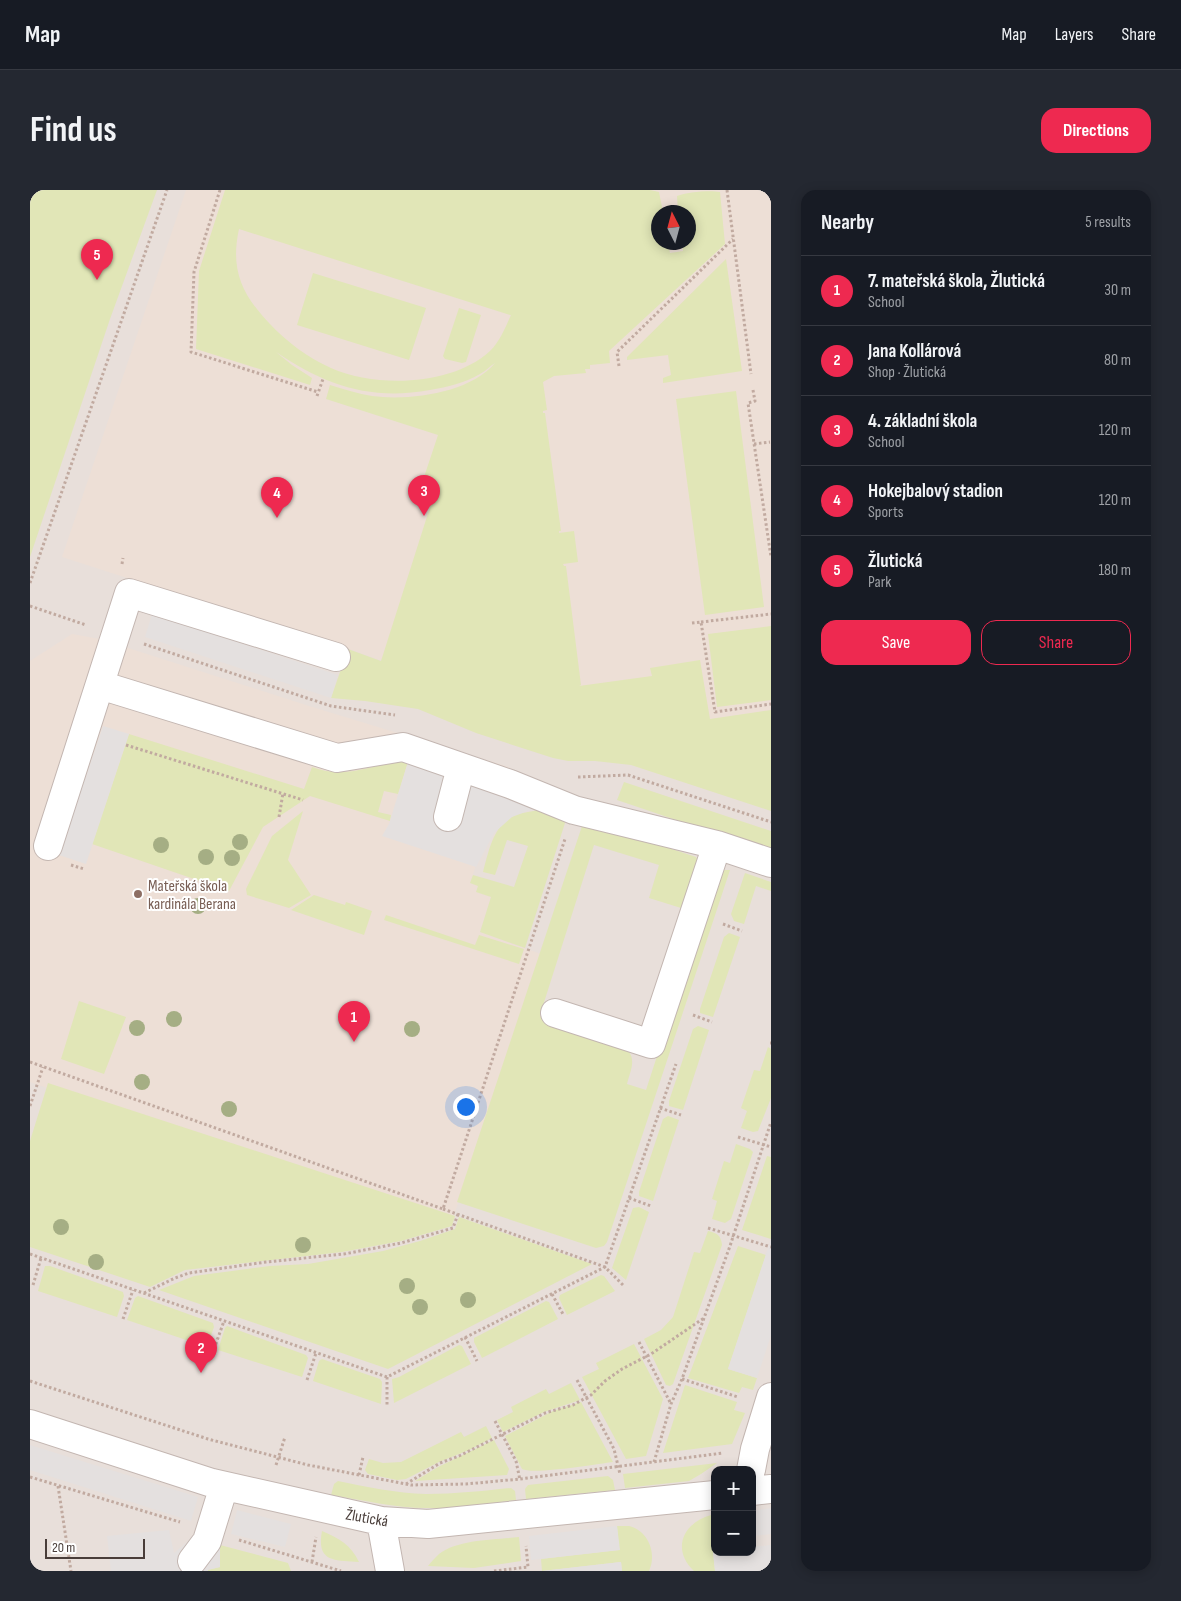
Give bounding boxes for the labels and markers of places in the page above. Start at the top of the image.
pin: 5 [81,239,113,280]
pin: 3 [408,475,440,516]
pin: 4 [261,477,293,518]
place label: Mateřská škola kardinála Berana [148,877,236,914]
marker: Mateřská škola kardinála Berana [132,888,144,900]
pin: 1 [338,1001,370,1042]
pin: 2 [185,1332,217,1373]

